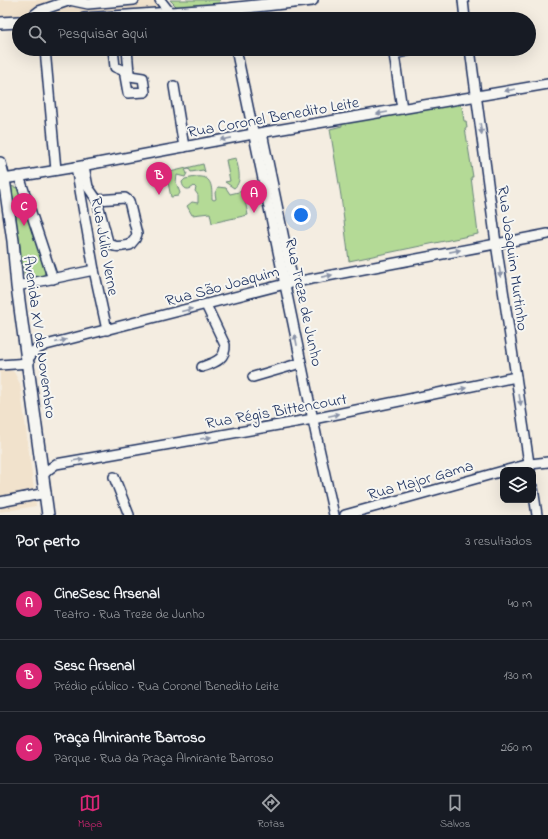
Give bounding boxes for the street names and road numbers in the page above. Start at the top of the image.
street label: Rua Coronel Benedito Leite [186,91,362,145]
street label: Rua Joaquim Murtinho [490,184,534,332]
street label: Rua Júlio Verne [84,195,125,299]
street label: Rua Treze de Junho [278,236,328,369]
street label: Avenida XV de Novembro [16,254,62,420]
street label: Rua São Joaquim [163,260,282,314]
street label: Rua Régis Bittencourt [204,388,350,436]
street label: Rua Major Gama [365,454,476,508]

